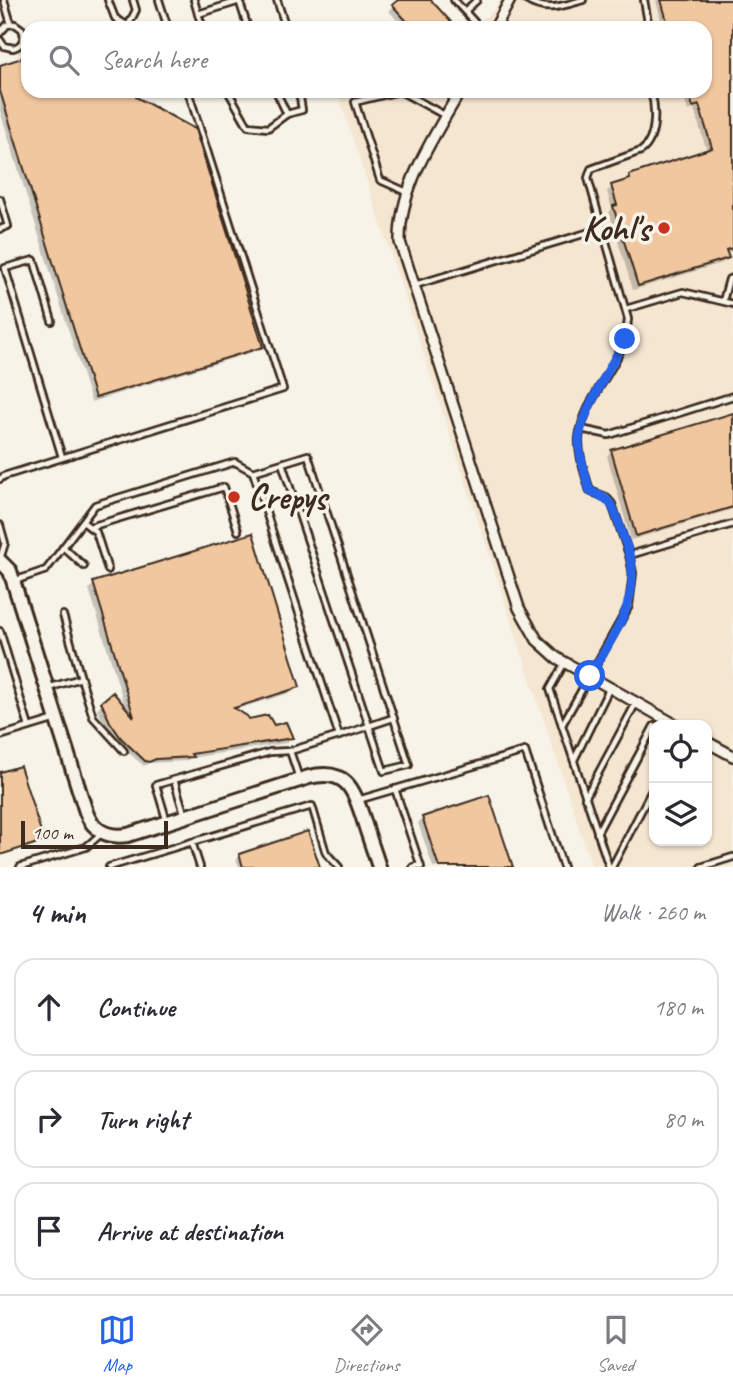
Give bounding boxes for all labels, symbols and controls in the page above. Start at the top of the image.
search box [21,21,712,98]
icon: search [45,41,83,79]
text: Search here [101,43,207,76]
place label: Kohl's [582,206,654,251]
marker: Kohl's [656,220,672,236]
route end [609,323,640,354]
place label: Crepys [248,475,330,520]
marker: Crepys [226,489,242,505]
route start [574,660,605,691]
map controls [649,720,712,846]
button: locate [649,720,712,783]
button: layers [649,783,712,846]
scale bar [21,818,168,850]
text: 100 m [32,821,73,845]
text: 4 min [28,894,85,932]
text: Walk · 260 m [601,898,705,927]
icon: ahead [30,988,68,1026]
text: Continue [97,991,175,1024]
text: 180 m [654,993,703,1022]
icon: right [30,1100,68,1138]
text: Turn right [97,1103,188,1136]
text: 80 m [664,1105,703,1134]
icon: arrive [30,1212,68,1250]
text: Arrive at destination [97,1215,283,1248]
tab: Map [98,1311,136,1377]
tab: Directions [333,1311,400,1377]
tab: Saved [597,1311,635,1377]

